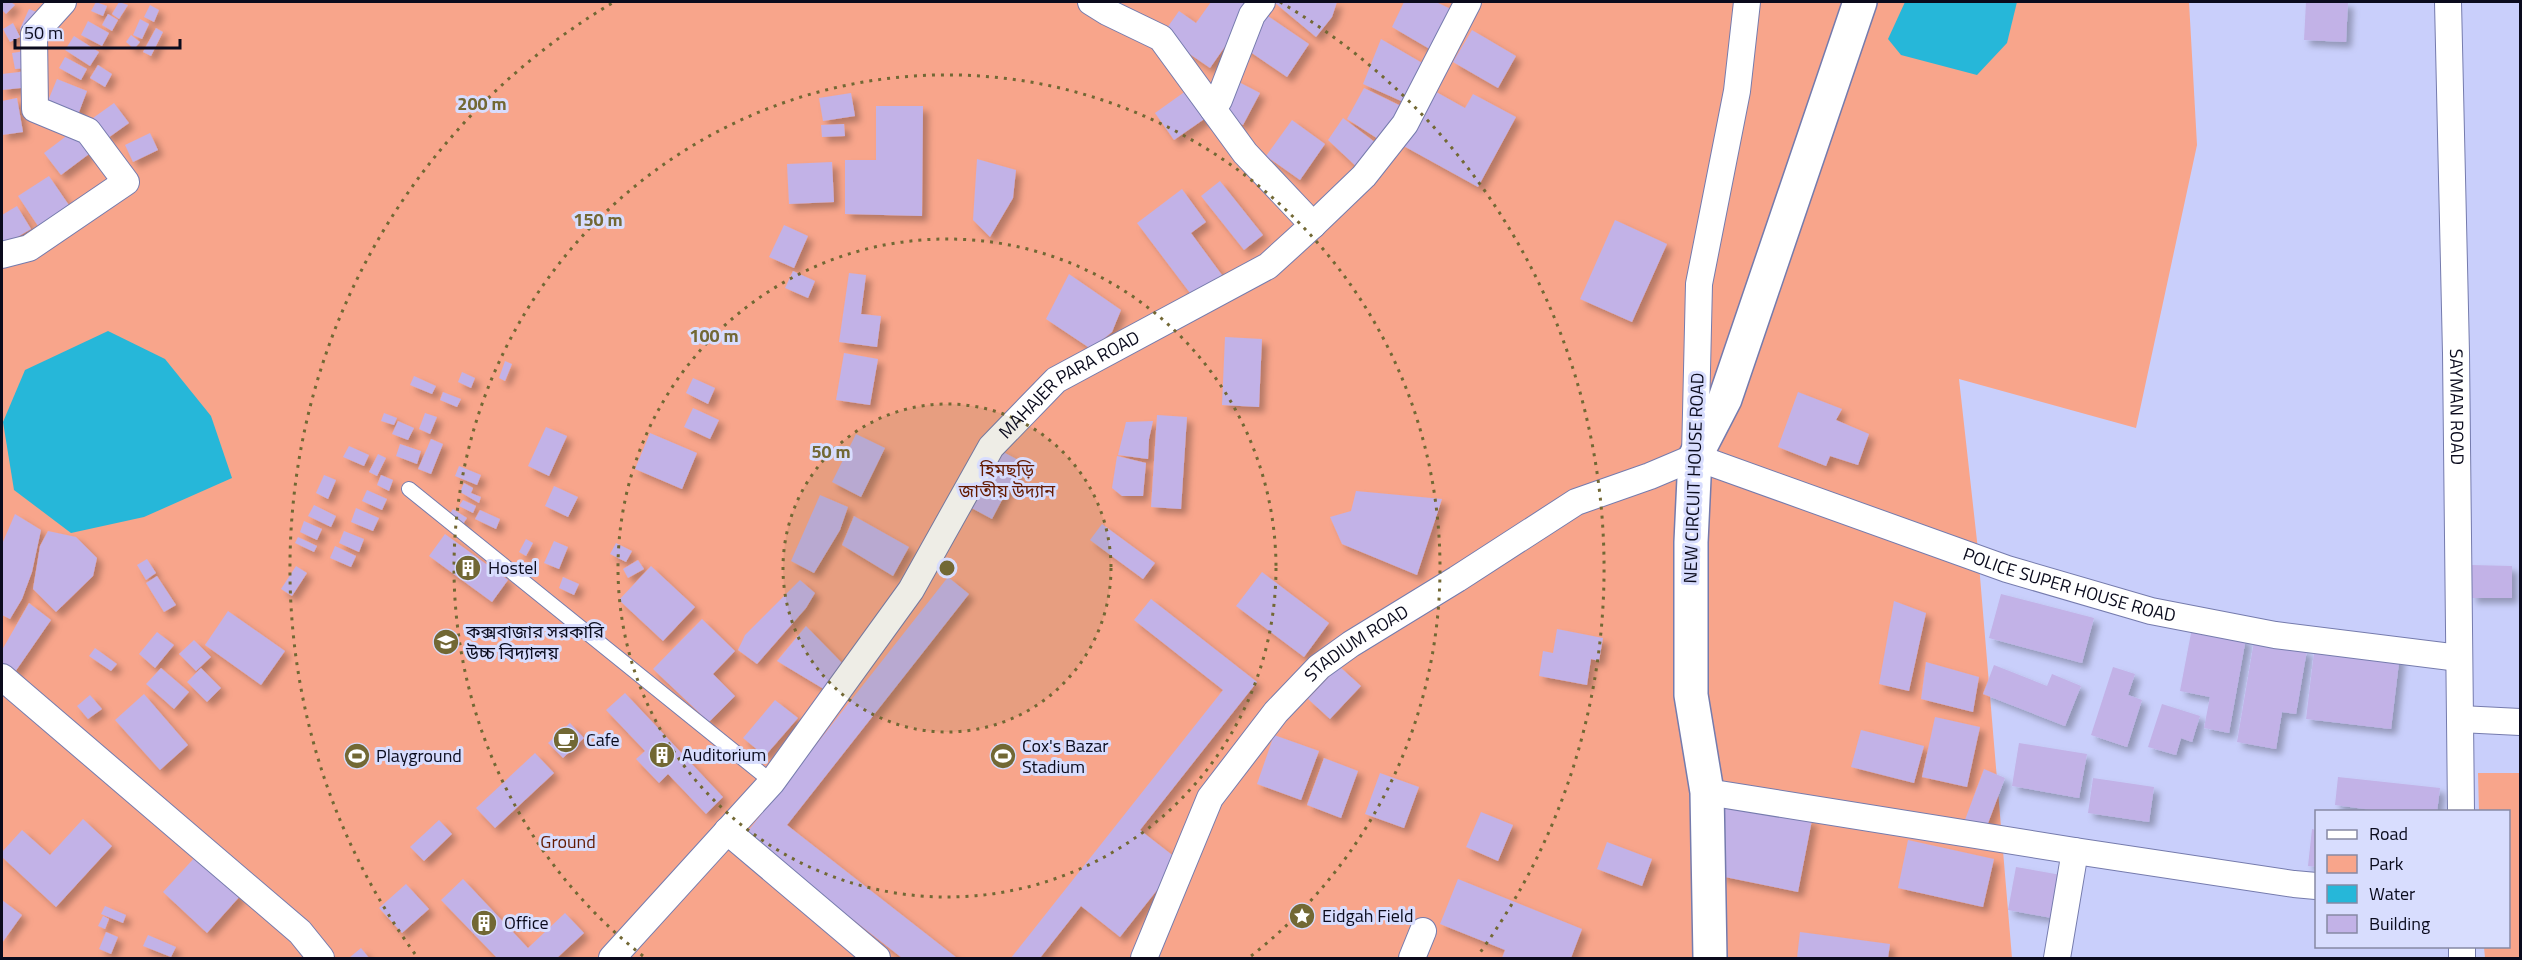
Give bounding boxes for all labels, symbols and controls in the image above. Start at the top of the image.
scale bar [15,12,180,50]
text: 50 m [24,19,63,46]
text: 200 m [457,90,507,117]
text: 150 m [573,206,623,233]
text: 100 m [689,322,739,349]
street label: MAHAJER PARA ROAD [992,324,1144,445]
street label: SAYMAN ROAD [2443,349,2471,465]
street label: NEW CIRCUIT HOUSE ROAD [1676,372,1711,584]
text: 50 m [811,438,851,465]
park label: হিমছড়ি জাতীয় উদ্যান [958,456,1056,504]
street label: POLICE SUPER HOUSE ROAD [1959,540,2178,629]
building icon: Hostel [453,553,483,583]
place label: Hostel [488,554,538,581]
centre of rings [937,558,957,578]
street label: STADIUM ROAD [1298,598,1414,688]
place label: কক্সবাজার সরকারি উচ্চ বিদ্যালয় [465,618,604,666]
school or university icon: কক্সবাজার সরকারি উচ্চ বিদ্যালয় [431,627,461,657]
cafe icon: Cafe [551,725,581,755]
place label: Cafe [586,726,620,753]
place label: Cox's Bazar Stadium [1022,732,1109,780]
building icon: Auditorium [647,740,677,770]
sports icon: Playground [342,741,372,771]
place label: Auditorium [682,741,766,768]
sports icon: Cox's Bazar Stadium [988,741,1018,771]
place label: Playground [376,742,462,769]
legend [2315,810,2510,948]
text: Road [2369,820,2408,847]
park label: Ground [540,828,596,855]
text: Park [2369,850,2404,877]
text: Water [2369,880,2415,907]
place icon: Eidgah Field [1287,901,1317,931]
place label: Eidgah Field [1322,902,1414,929]
building icon: Office [469,908,499,938]
place label: Office [504,909,549,936]
text: Building [2369,910,2430,937]

